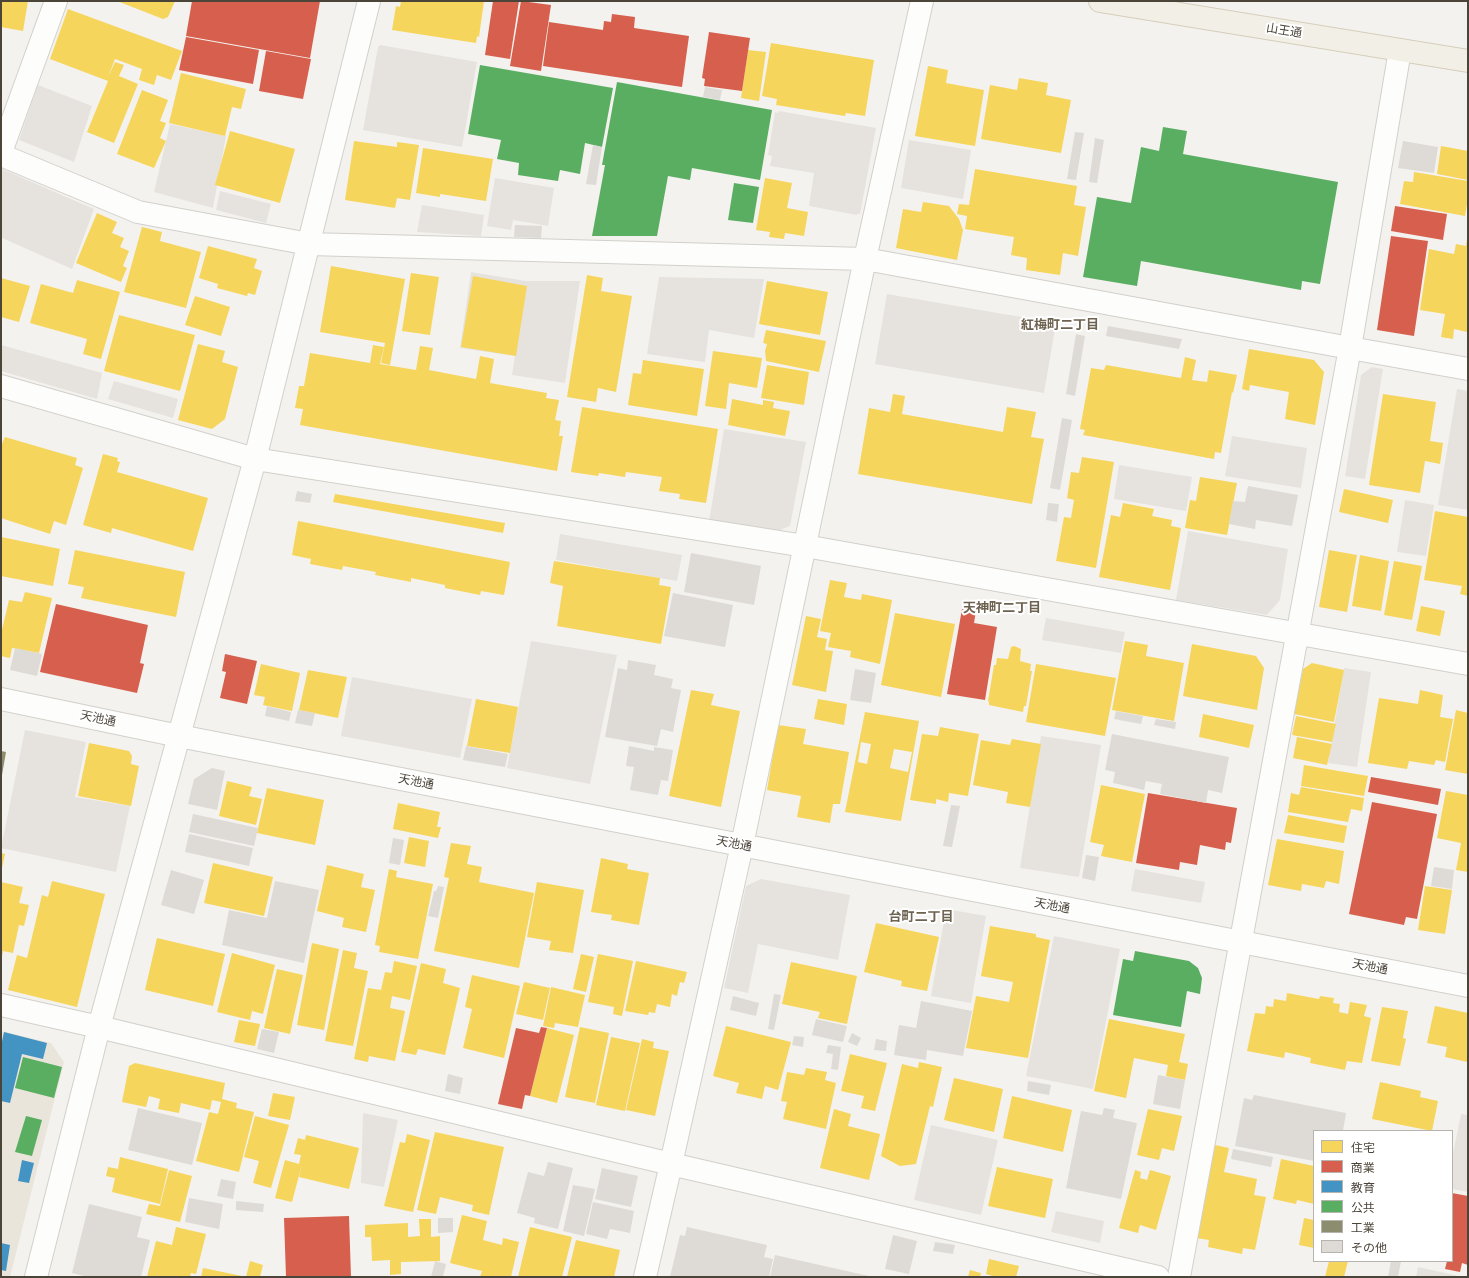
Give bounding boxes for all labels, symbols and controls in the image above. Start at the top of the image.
street label: 山王通 [1265,21,1303,41]
district label: 紅梅町二丁目 [1021,317,1099,333]
district label: 天神町二丁目 [963,600,1041,616]
street label: 天池通 [79,708,117,730]
street label: 天池通 [397,771,435,793]
street label: 天池通 [715,833,753,855]
street label: 天池通 [1033,895,1071,917]
district label: 台町二丁目 [889,909,953,925]
street label: 天池通 [1351,956,1389,978]
legend [1313,1130,1453,1262]
text: 住宅 [1351,1141,1375,1155]
text: 商業 [1351,1161,1375,1175]
text: 教育 [1351,1181,1375,1195]
text: 公共 [1351,1201,1375,1215]
text: 工業 [1351,1221,1375,1235]
text: その他 [1351,1241,1387,1255]

